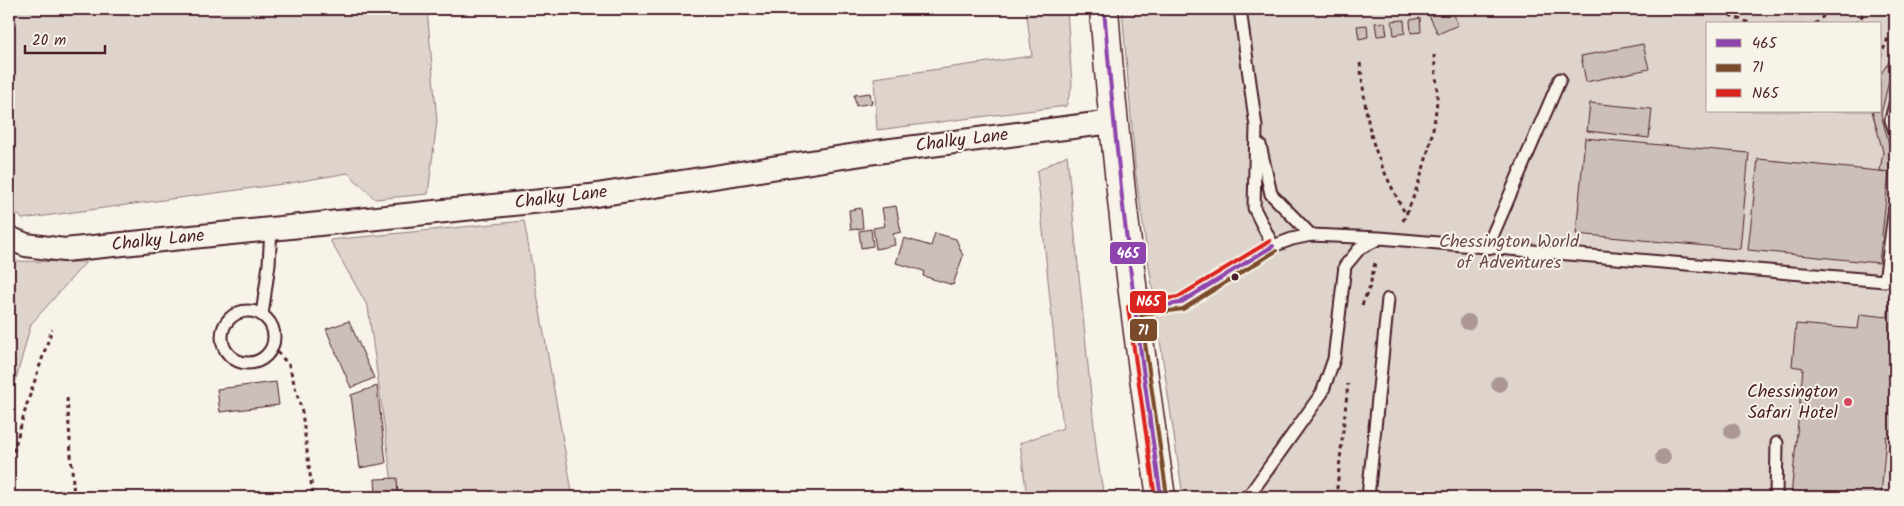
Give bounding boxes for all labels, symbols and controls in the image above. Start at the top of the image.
scale bar [25,22,105,54]
legend [1706,22,1882,112]
text: 20 m [32,29,66,53]
text: 465 [1752,32,1778,56]
text: 71 [1752,56,1764,80]
text: N65 [1752,82,1779,106]
street label: Chalky Lane [914,121,1010,161]
street label: Chalky Lane [513,178,609,218]
street label: Chalky Lane [110,222,206,260]
park label: Chessington World of Adventures [1439,228,1580,278]
line badge: 465 [1109,241,1147,265]
text: 465 [1117,243,1141,265]
unlabelled marker [1230,272,1240,282]
line badge: N65 [1129,290,1167,314]
text: N65 [1136,291,1162,313]
line badge: 71 [1129,318,1158,342]
text: 71 [1138,320,1149,342]
place label: Chessington Safari Hotel [1747,378,1839,428]
marker: Chessington Safari Hotel [1842,396,1854,408]

